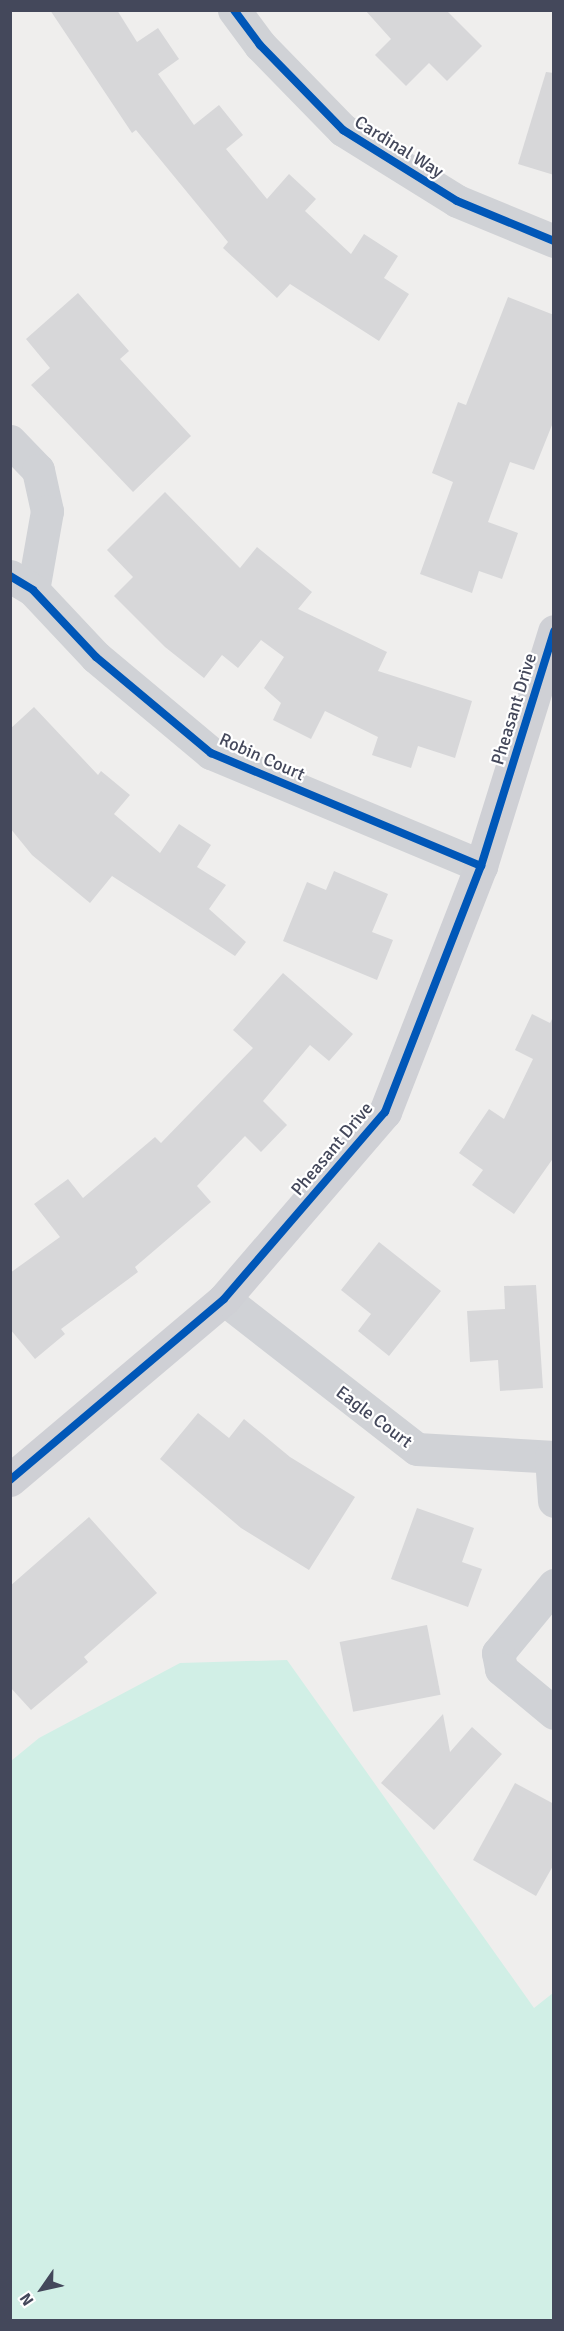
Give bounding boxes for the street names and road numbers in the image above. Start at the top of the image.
street label: Cardinal Way [351,111,447,183]
street label: Pheasant Drive [487,651,541,767]
street label: Robin Court [216,729,308,785]
street label: Pheasant Drive [287,1098,377,1200]
street label: Eagle Court [332,1381,416,1453]

